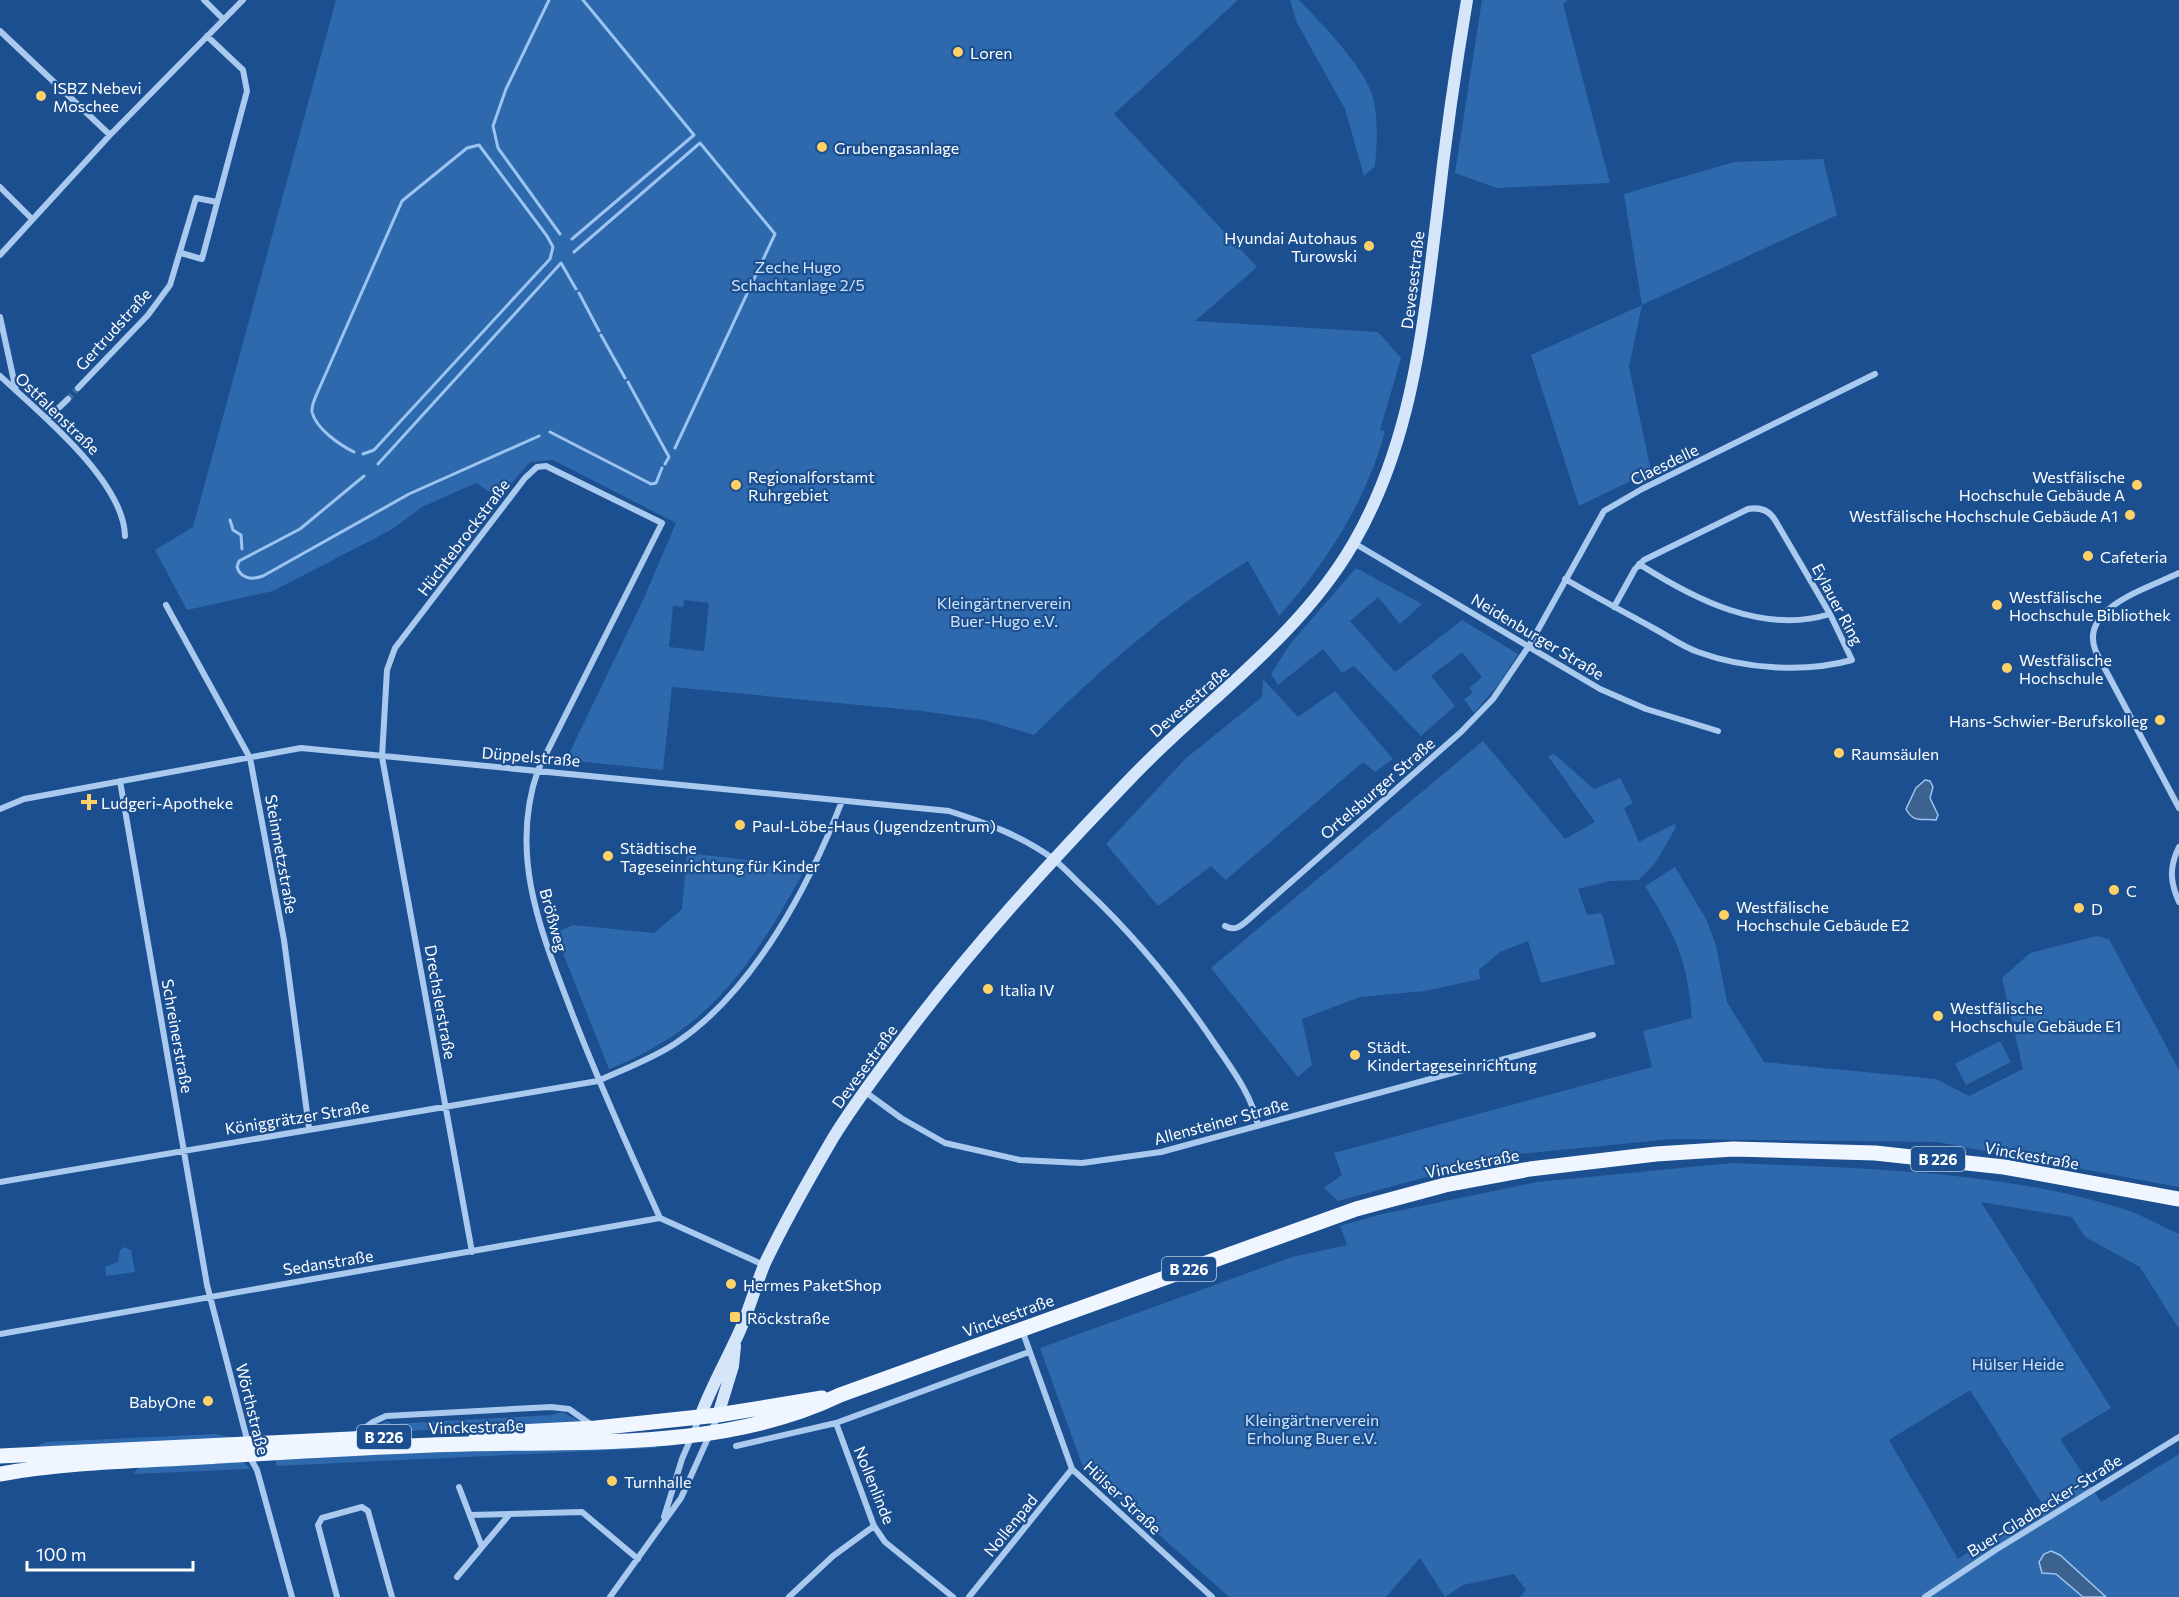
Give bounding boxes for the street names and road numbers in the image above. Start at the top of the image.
street label: Devesestraße [1397,230,1427,330]
street label: Gertrudstraße [71,284,155,374]
street label: Ostfalenstraße [12,368,104,458]
street label: Claesdelle [1627,439,1701,489]
street label: Hüchtebrockstraße [413,475,513,599]
street label: Eylauer Ring [1809,560,1868,648]
street label: Neidenburger Straße [1468,589,1608,683]
street label: Devesestraße [1146,661,1232,741]
street label: Ortelsburger Straße [1316,733,1438,843]
street label: Düppelstraße [481,742,581,770]
street label: Steinmetzstraße [262,793,302,915]
street label: Brößweg [536,886,572,954]
street label: Drechslerstraße [422,943,460,1061]
street label: Schreinerstraße [159,978,197,1094]
street label: Devesestraße [827,1021,901,1111]
street label: Allensteiner Straße [1152,1094,1290,1148]
street label: Königgrätzer Straße [224,1096,370,1138]
street label: Vinckestraße [1983,1137,2081,1173]
street label: Vinckestraße [1423,1145,1521,1181]
road number: B 226 [1911,1147,1965,1171]
street label: Sedanstraße [282,1245,374,1279]
road number: B 226 [1162,1257,1216,1281]
street label: Vinckestraße [960,1290,1056,1340]
street label: Wörthstraße [232,1361,274,1457]
street label: Vinckestraße [428,1415,524,1437]
road number: B 226 [357,1425,411,1449]
street label: Nollenlinde [851,1443,899,1527]
street label: Buer-Gladbecker-Straße [1963,1450,2125,1560]
street label: Hülser Straße [1080,1456,1166,1538]
street label: Nollenpad [979,1490,1041,1560]

